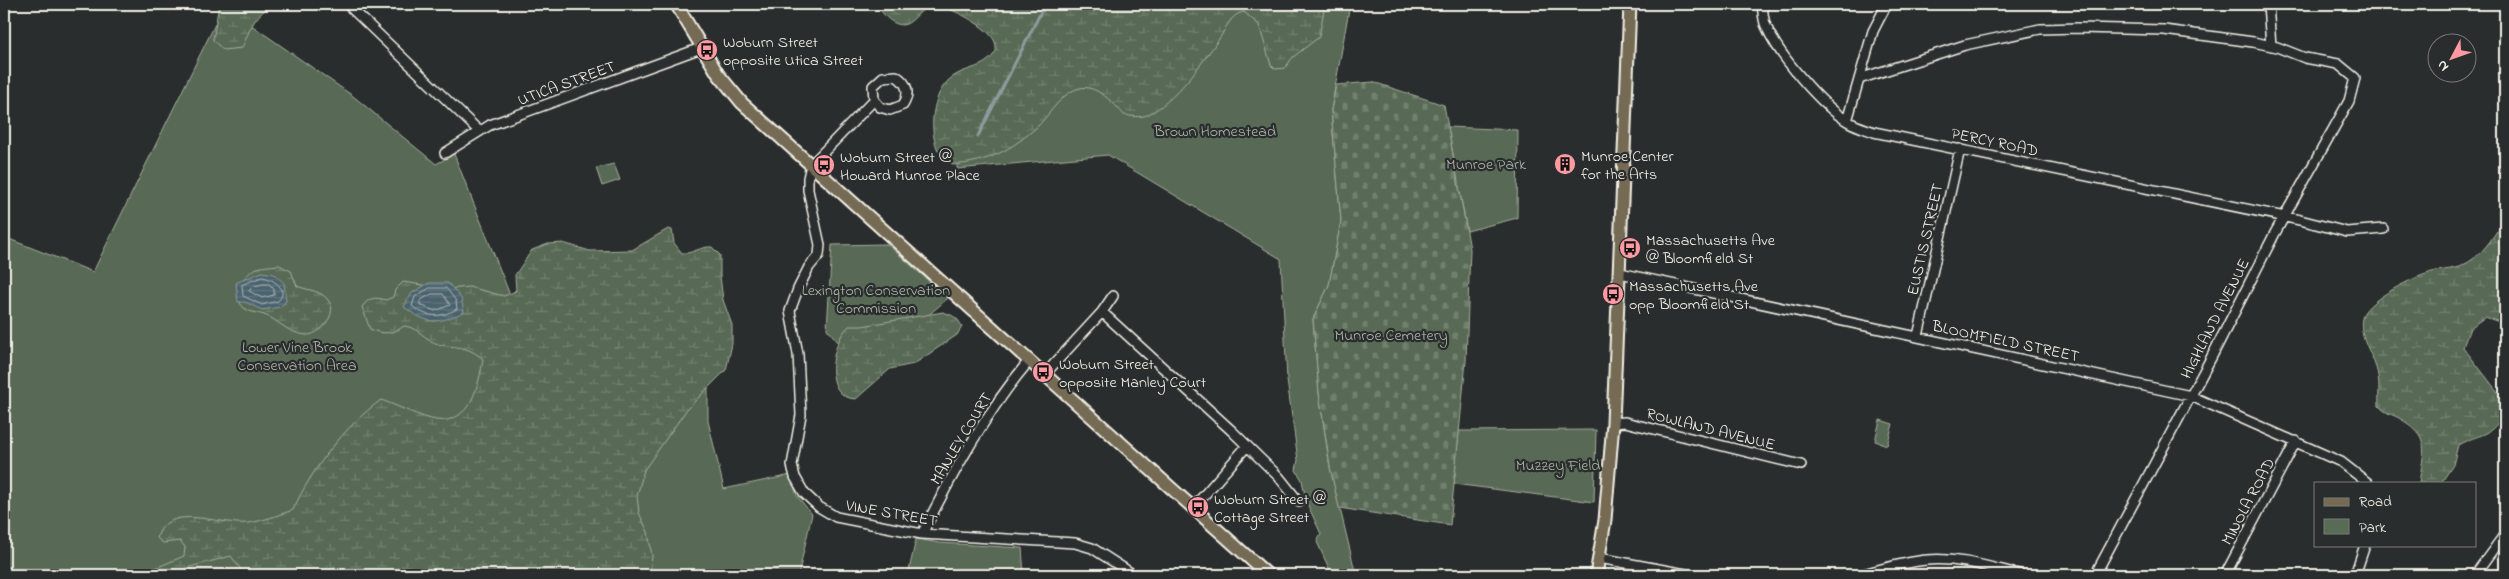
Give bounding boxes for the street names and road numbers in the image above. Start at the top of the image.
street label: UTICA STREET [514,55,619,113]
street label: PERCY ROAD [1949,122,2040,164]
street label: EUSTIS STREET [1901,181,1950,298]
street label: HIGHLAND AVENUE [2175,254,2257,383]
street label: BLOOMFIELD STREET [1929,314,2081,369]
street label: MANLEY COURT [925,388,999,490]
street label: ROWLAND AVENUE [1644,402,1777,458]
street label: MINOLA ROAD [2216,454,2282,550]
street label: VINE STREET [843,494,939,534]

